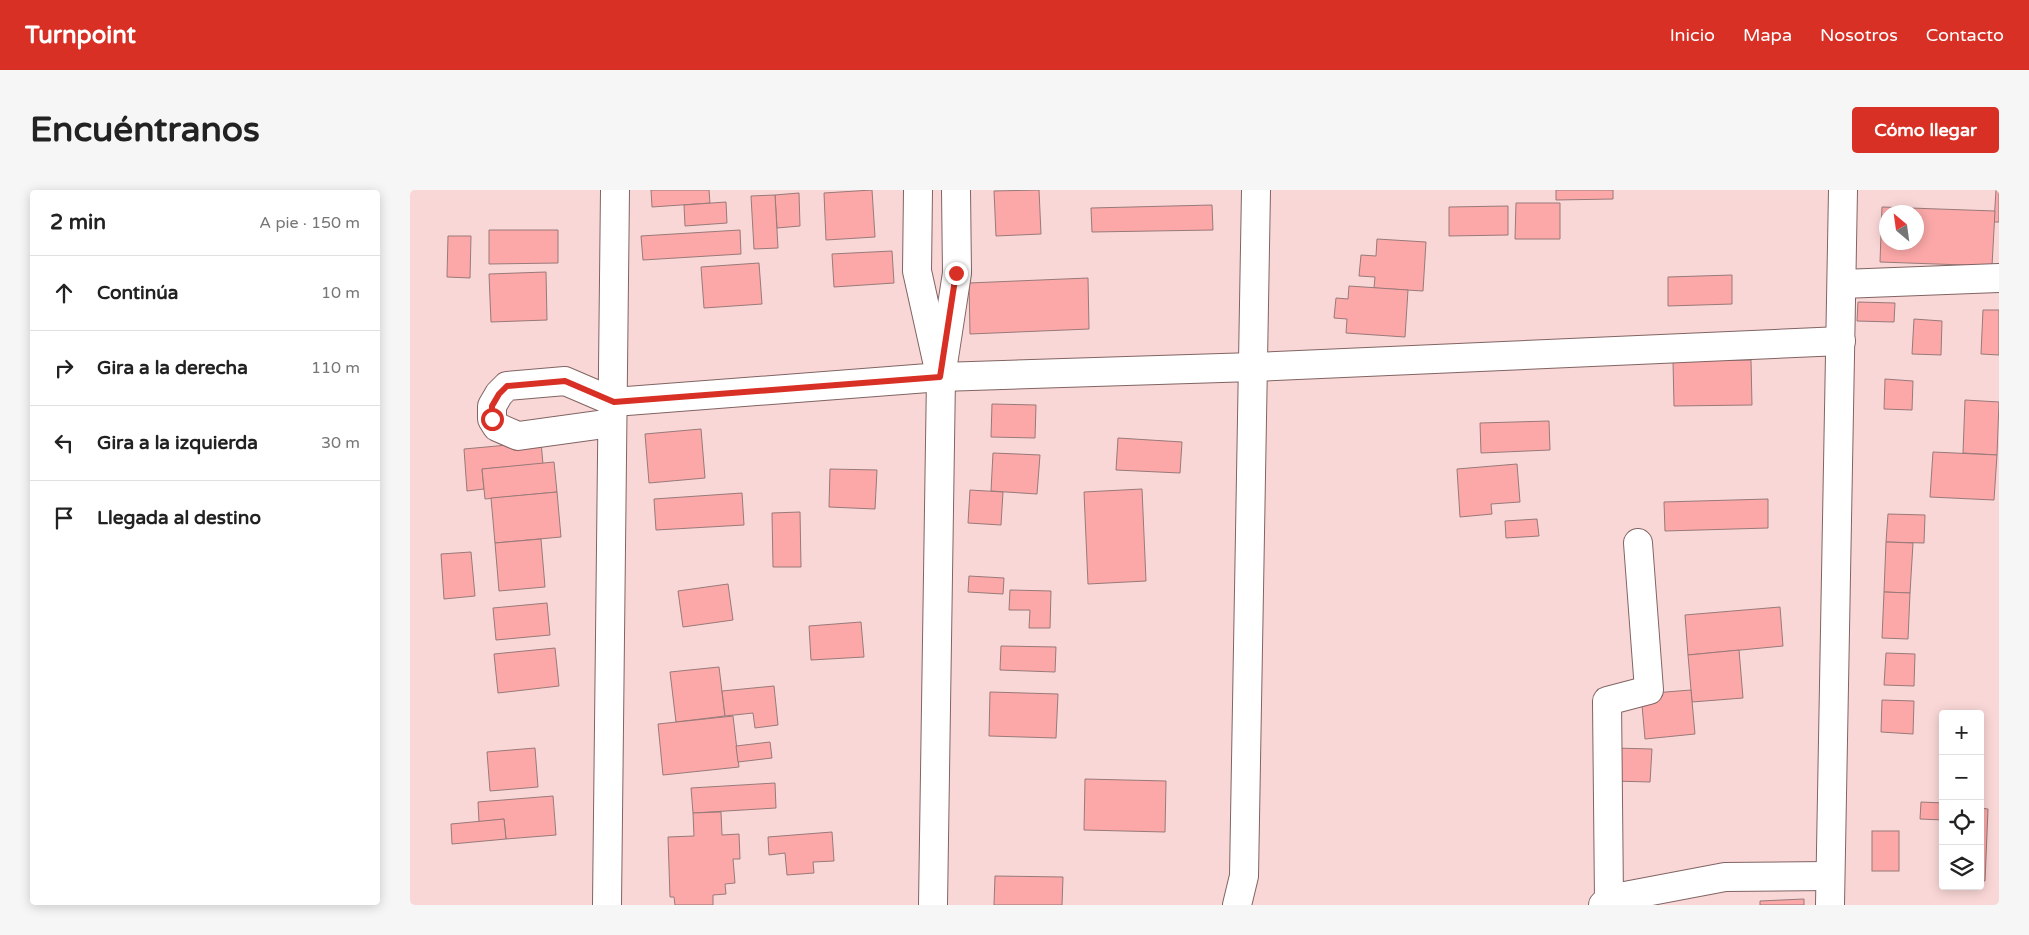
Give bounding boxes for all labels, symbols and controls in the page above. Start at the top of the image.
text: Turnpoint [25,21,136,50]
text: Inicio [1670,24,1715,46]
text: Mapa [1743,24,1792,46]
text: Nosotros [1820,24,1898,46]
text: Contacto [1926,24,2004,46]
button: Cómo llegar [1852,107,1999,153]
text: Encuéntranos [30,109,260,151]
north arrow [1879,205,1924,250]
text: 2 min [50,210,106,235]
text: A pie · 150 m [259,213,360,233]
route end [945,262,968,285]
icon: ahead [50,279,78,307]
text: Continúa [97,282,179,304]
text: 10 m [321,283,360,303]
icon: right [50,354,78,382]
text: Gira a la derecha [97,357,248,379]
text: 110 m [311,358,360,378]
route start [481,408,504,431]
icon: left [50,429,78,457]
text: Gira a la izquierda [97,432,258,454]
text: 30 m [321,433,360,453]
icon: arrive [50,504,78,532]
text: Llegada al destino [97,507,261,529]
map controls [1939,710,1984,890]
button: + [1939,710,1984,755]
button: − [1939,755,1984,800]
button: locate [1939,800,1984,845]
button: layers [1939,845,1984,890]

